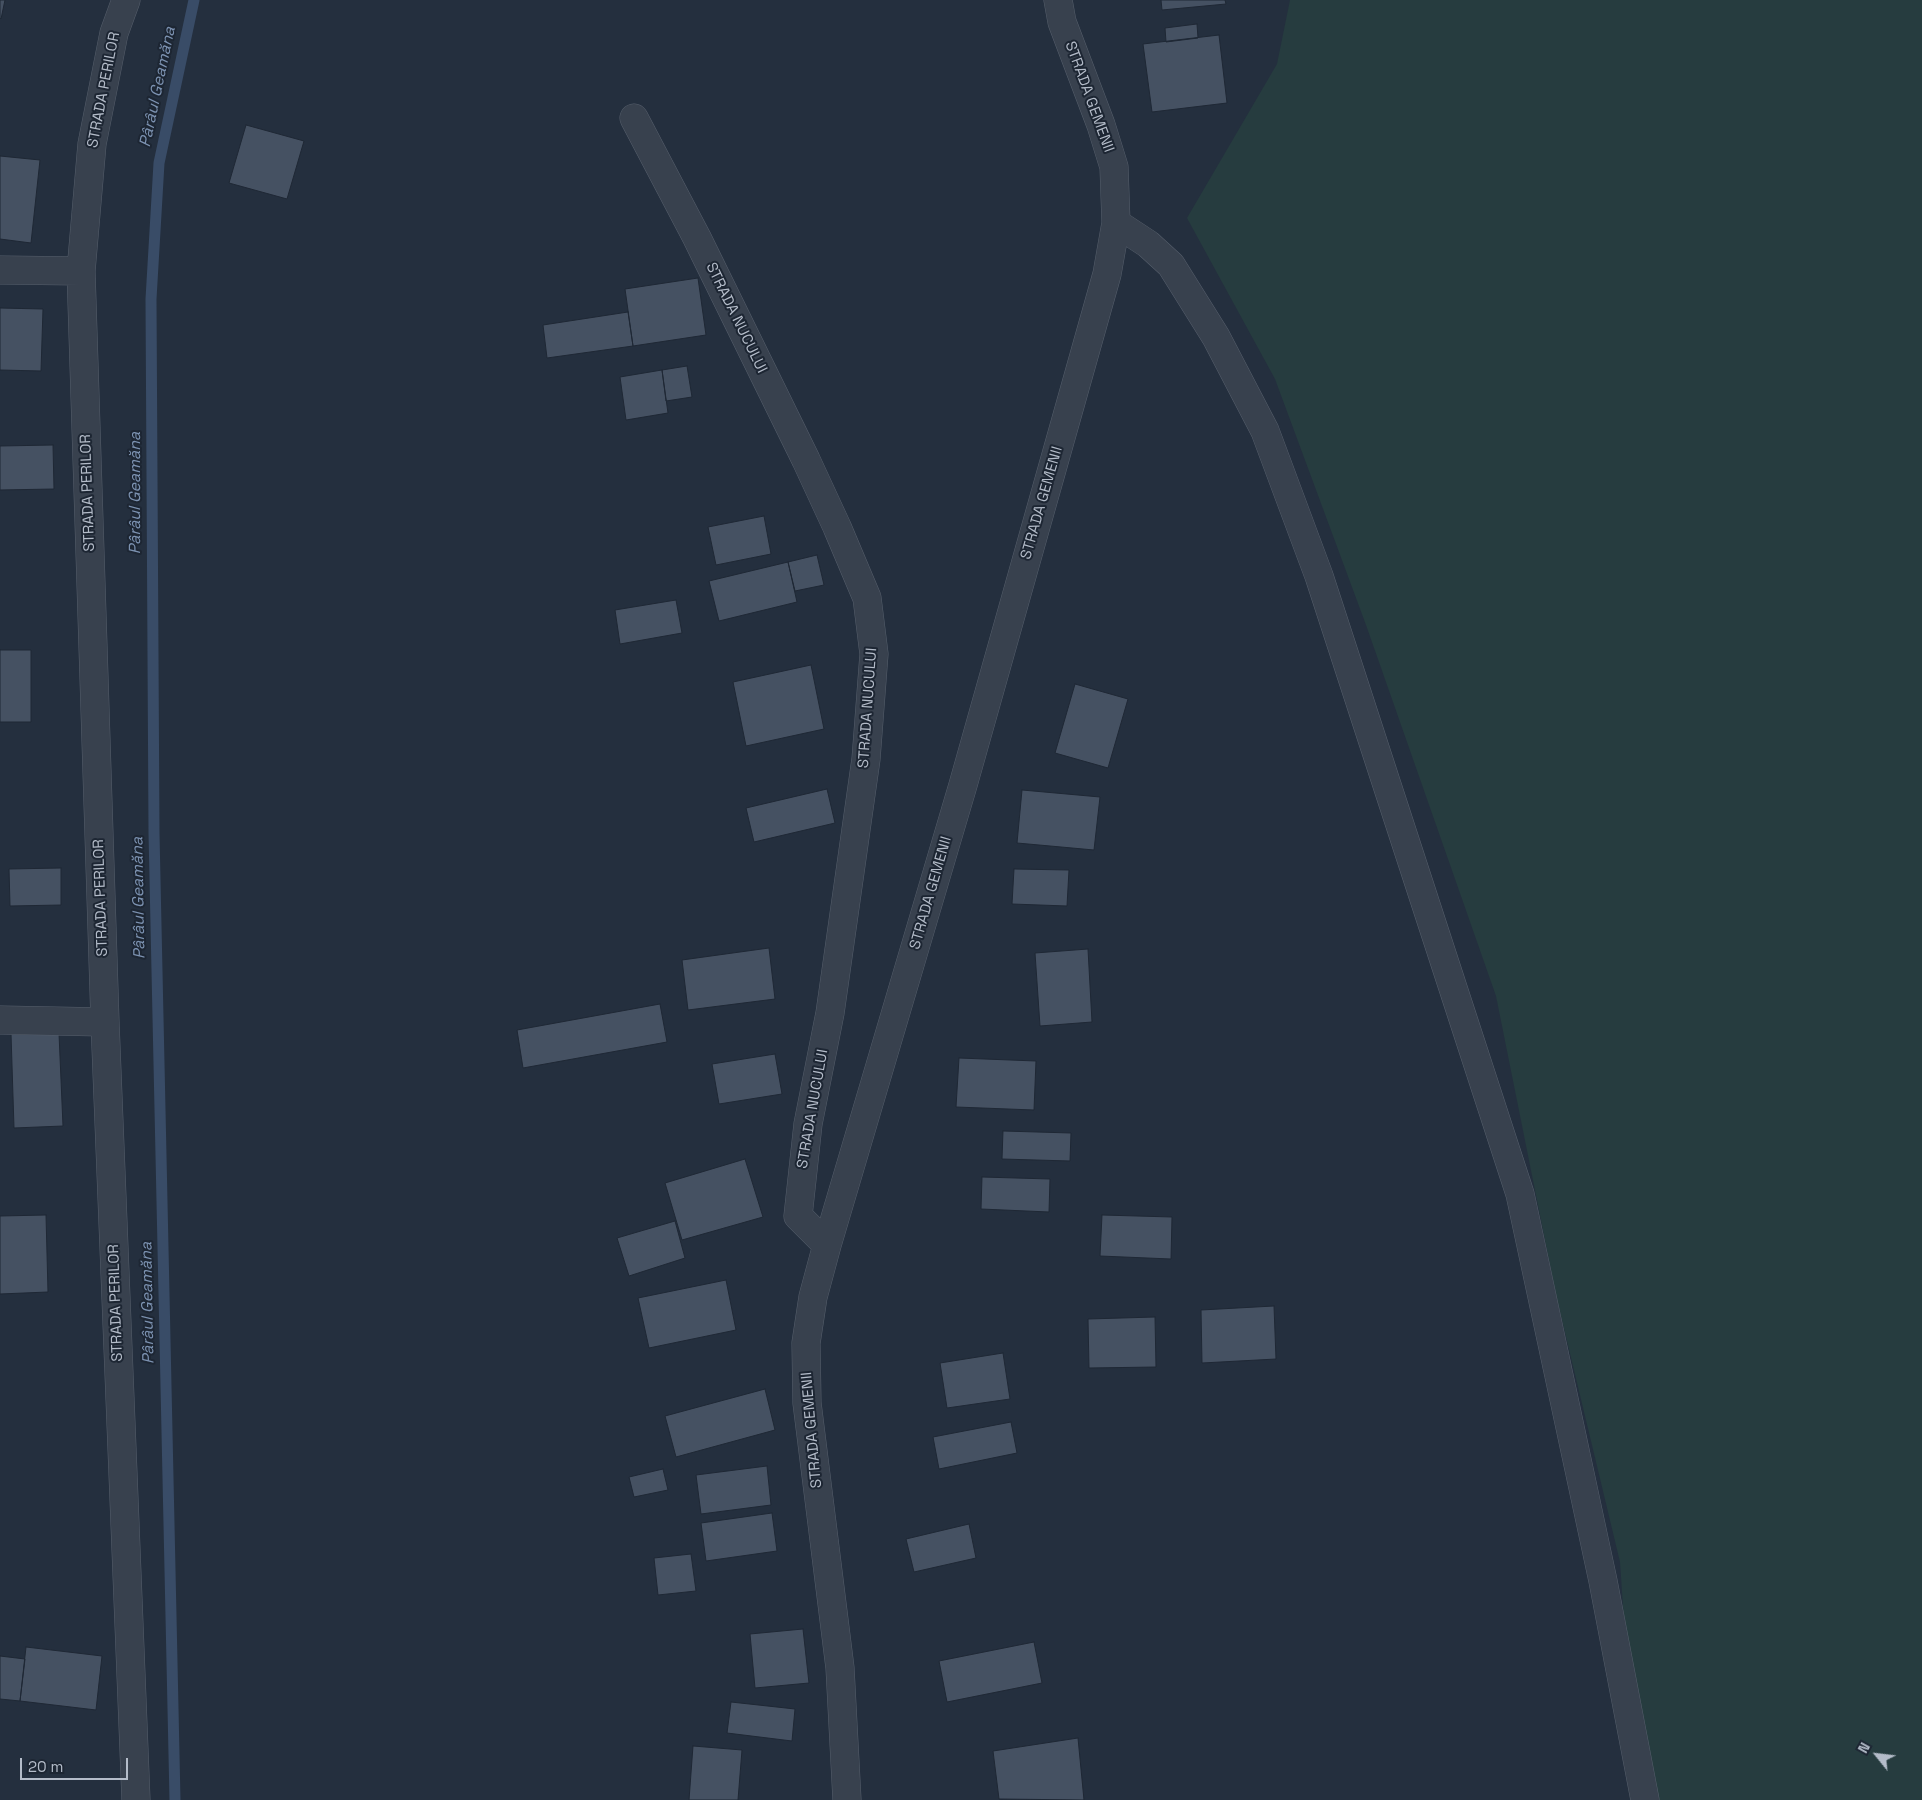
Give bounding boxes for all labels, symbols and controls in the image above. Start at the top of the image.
water label: Pârâul Geamăna [136,25,180,149]
street label: STRADA PERILOR [84,31,124,149]
street label: STRADA GEMENII [1061,39,1117,155]
street label: STRADA NUCULUI [701,260,771,376]
water label: Pârâul Geamăna [126,432,146,554]
street label: STRADA PERILOR [77,434,99,552]
street label: STRADA GEMENII [1017,444,1067,562]
street label: STRADA NUCULUI [855,647,881,769]
street label: STRADA GEMENII [906,834,956,952]
water label: Pârâul Geamăna [128,837,150,959]
street label: STRADA PERILOR [90,839,112,957]
street label: STRADA NUCULUI [794,1048,832,1170]
water label: Pârâul Geamăna [137,1242,159,1364]
street label: STRADA PERILOR [105,1244,127,1362]
street label: STRADA GEMENII [798,1371,826,1489]
north arrow [1852,1730,1902,1780]
text: N [1854,1739,1874,1756]
scale bar [22,1748,130,1780]
text: 20 m [28,1757,63,1776]

